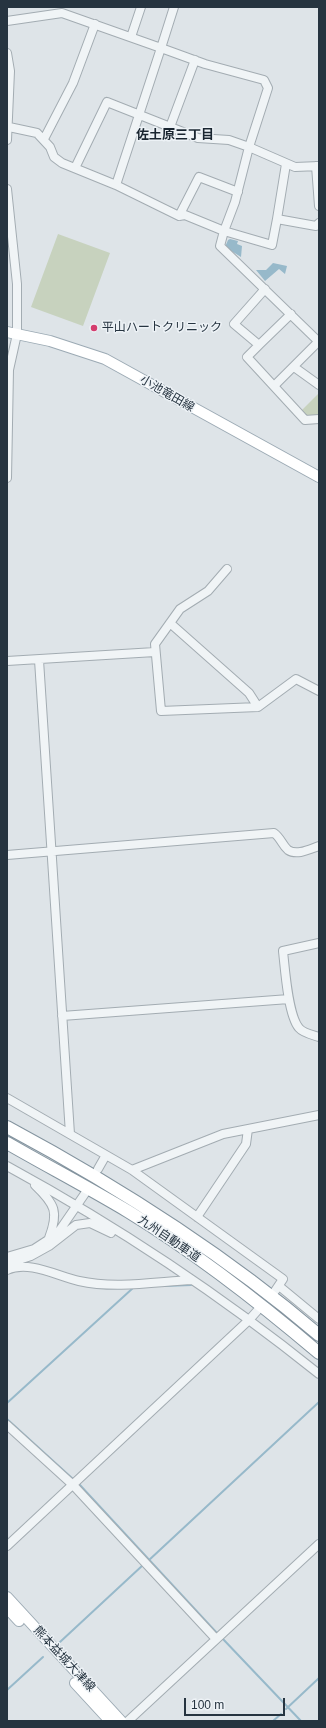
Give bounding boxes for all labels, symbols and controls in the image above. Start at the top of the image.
district label: 佐土原三丁目 [136,127,214,143]
place label: 平山ハートクリニック [102,321,222,335]
marker: 平山ハートクリニック [89,323,99,333]
street label: 小池竜田線 [137,373,197,415]
street label: 九州自動車道 [135,1213,203,1265]
street label: 熊本益城大津線 [30,1623,98,1695]
scale bar [186,1690,287,1716]
text: 100 m [191,1698,224,1712]

